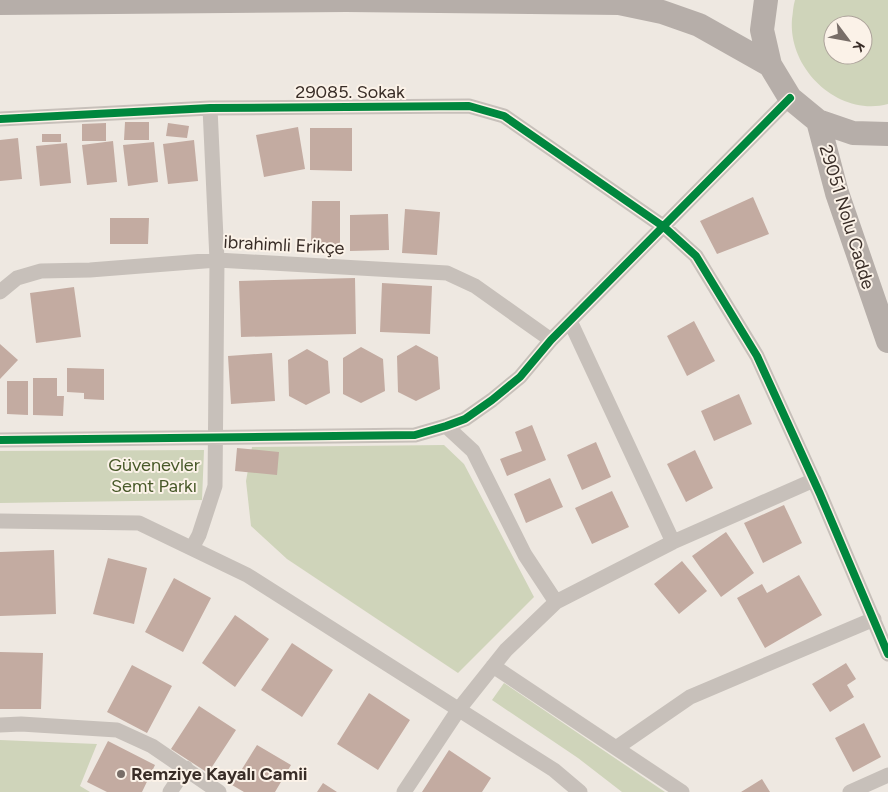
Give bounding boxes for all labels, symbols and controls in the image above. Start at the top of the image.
north arrow [823,15,873,65]
text: K [849,38,868,56]
street label: 29085. Sokak [295,81,405,103]
street label: 29051 Nolu Cadde [815,142,879,292]
street label: ibrahimli Erikçe [223,231,345,259]
park label: Güvenevler Semt Parkı [108,454,200,497]
place label: Remziye Kayalı Camii [131,763,308,785]
marker: Remziye Kayalı Camii [115,768,127,780]

